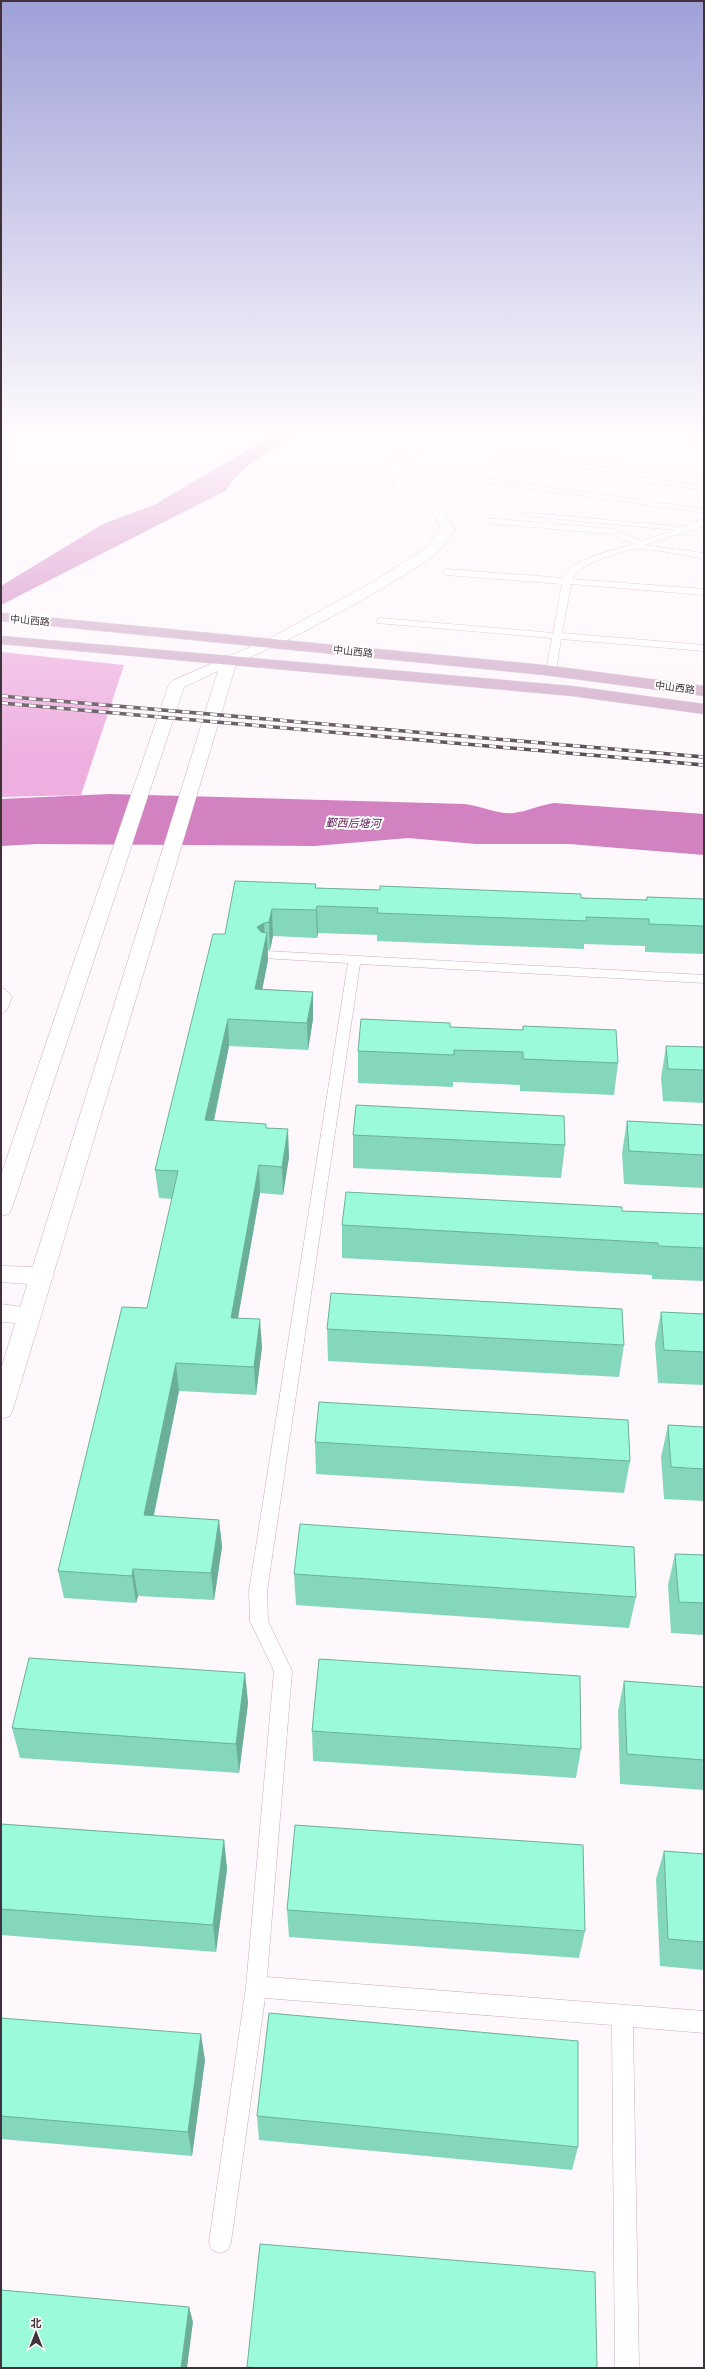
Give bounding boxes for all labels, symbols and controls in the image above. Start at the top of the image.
street label: 中山西路 [9,612,50,630]
street label: 中山西路 [332,643,374,661]
street label: 中山西路 [654,679,696,697]
water label: 鄞西后塘河 [325,816,383,832]
north arrow [16,2313,56,2353]
text: 北 [31,2316,42,2331]

